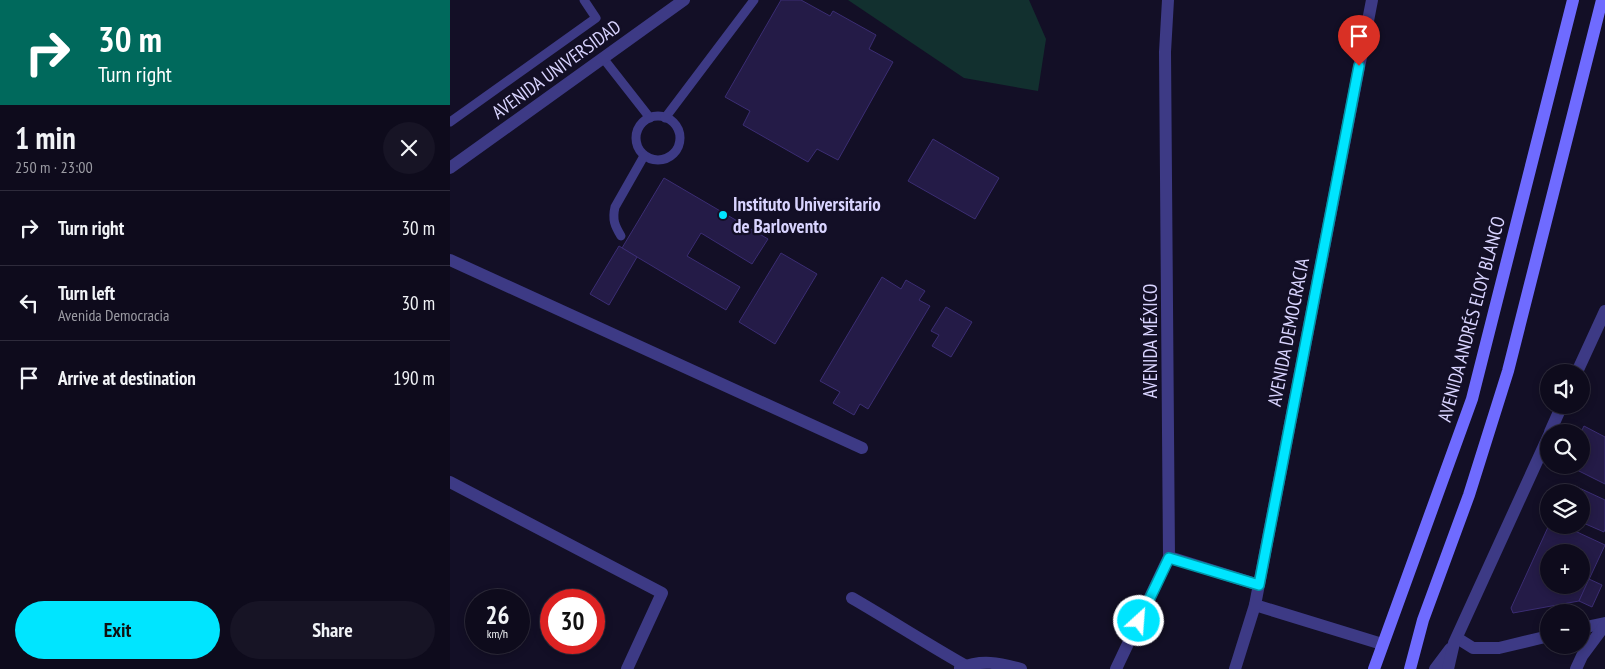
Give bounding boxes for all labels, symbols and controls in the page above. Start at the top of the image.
street label: AVENIDA UNIVERSIDAD [487,14,625,124]
pin [1338,15,1380,66]
text: 30 m [98,16,162,62]
icon: right [15,20,80,85]
icon: arrive [1345,22,1373,50]
text: Turn right [98,60,172,88]
text: 1 min [15,118,76,157]
button: close [383,122,435,174]
text: 250 m · 23:00 [15,157,93,177]
place label: Instituto Universitario de Barlovento [733,192,881,238]
marker: Instituto Universitario de Barlovento [717,209,729,221]
icon: right [15,214,43,242]
street label: AVENIDA ANDRÉS ELOY BLANCO [1432,214,1510,424]
text: Turn right [58,216,124,240]
text: 30 m [402,216,435,240]
street label: AVENIDA DEMOCRACIA [1262,256,1314,408]
text: Turn left [58,281,115,305]
street label: AVENIDA MÉXICO [1138,284,1162,398]
icon: left [15,289,43,317]
text: 30 m [402,291,435,315]
text: Avenida Democracia [58,305,170,325]
icon: arrive [15,364,43,392]
map controls [1540,364,1590,654]
button: sound [1540,364,1590,414]
text: Arrive at destination [58,366,196,390]
text: 190 m [393,366,435,390]
button: search [1540,424,1590,474]
button: layers [1540,484,1590,534]
button: + [1540,544,1590,594]
speed limit sign: 30 [540,589,605,654]
position arrow [1112,594,1164,646]
text: 26 [486,599,509,631]
button: Exit [15,601,220,659]
button: Share [230,601,435,659]
button: − [1540,604,1590,654]
text: km/h [487,626,508,641]

